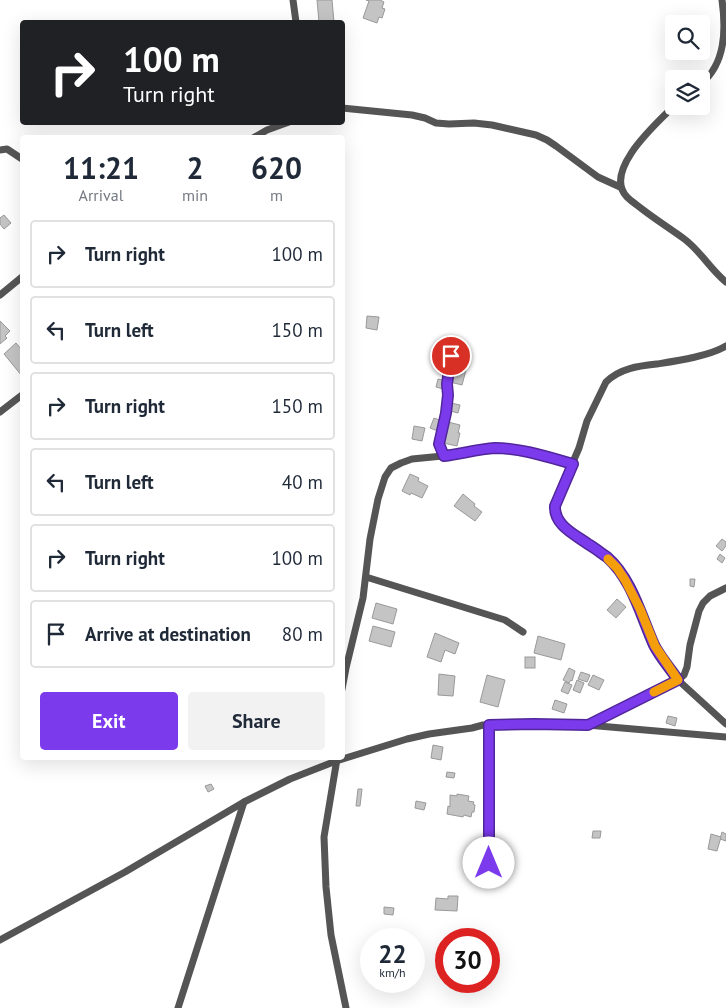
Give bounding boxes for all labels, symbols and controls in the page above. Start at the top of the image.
map controls [665,15,710,115]
button: search [665,15,710,60]
text: 100 m [123,36,220,82]
icon: right [40,40,105,105]
button: layers [665,70,710,115]
text: Turn right [123,80,215,108]
text: 11:21 [63,148,139,187]
text: 2 [187,148,204,187]
text: 620 [251,148,302,187]
text: Arrival [79,185,123,205]
text: min [182,185,208,205]
text: m [270,185,283,205]
icon: right [42,240,70,268]
text: Turn right [85,242,165,266]
text: 100 m [271,242,323,266]
icon: left [42,316,70,344]
text: Turn left [85,318,154,342]
text: 150 m [271,318,323,342]
pin [430,335,472,377]
icon: arrive [437,342,465,370]
icon: right [42,392,70,420]
text: Turn right [85,394,165,418]
text: 150 m [271,394,323,418]
icon: left [42,468,70,496]
text: Turn left [85,470,154,494]
text: 40 m [282,470,323,494]
icon: right [42,544,70,572]
text: Turn right [85,546,165,570]
text: 100 m [271,546,323,570]
icon: arrive [42,620,70,648]
text: Arrive at destination [85,622,251,646]
text: 80 m [282,622,323,646]
button: Exit [40,692,178,750]
button: Share [188,692,325,750]
position arrow [462,836,514,888]
speed limit sign: 30 [435,928,500,993]
text: 22 [378,938,407,970]
text: km/h [379,965,406,980]

